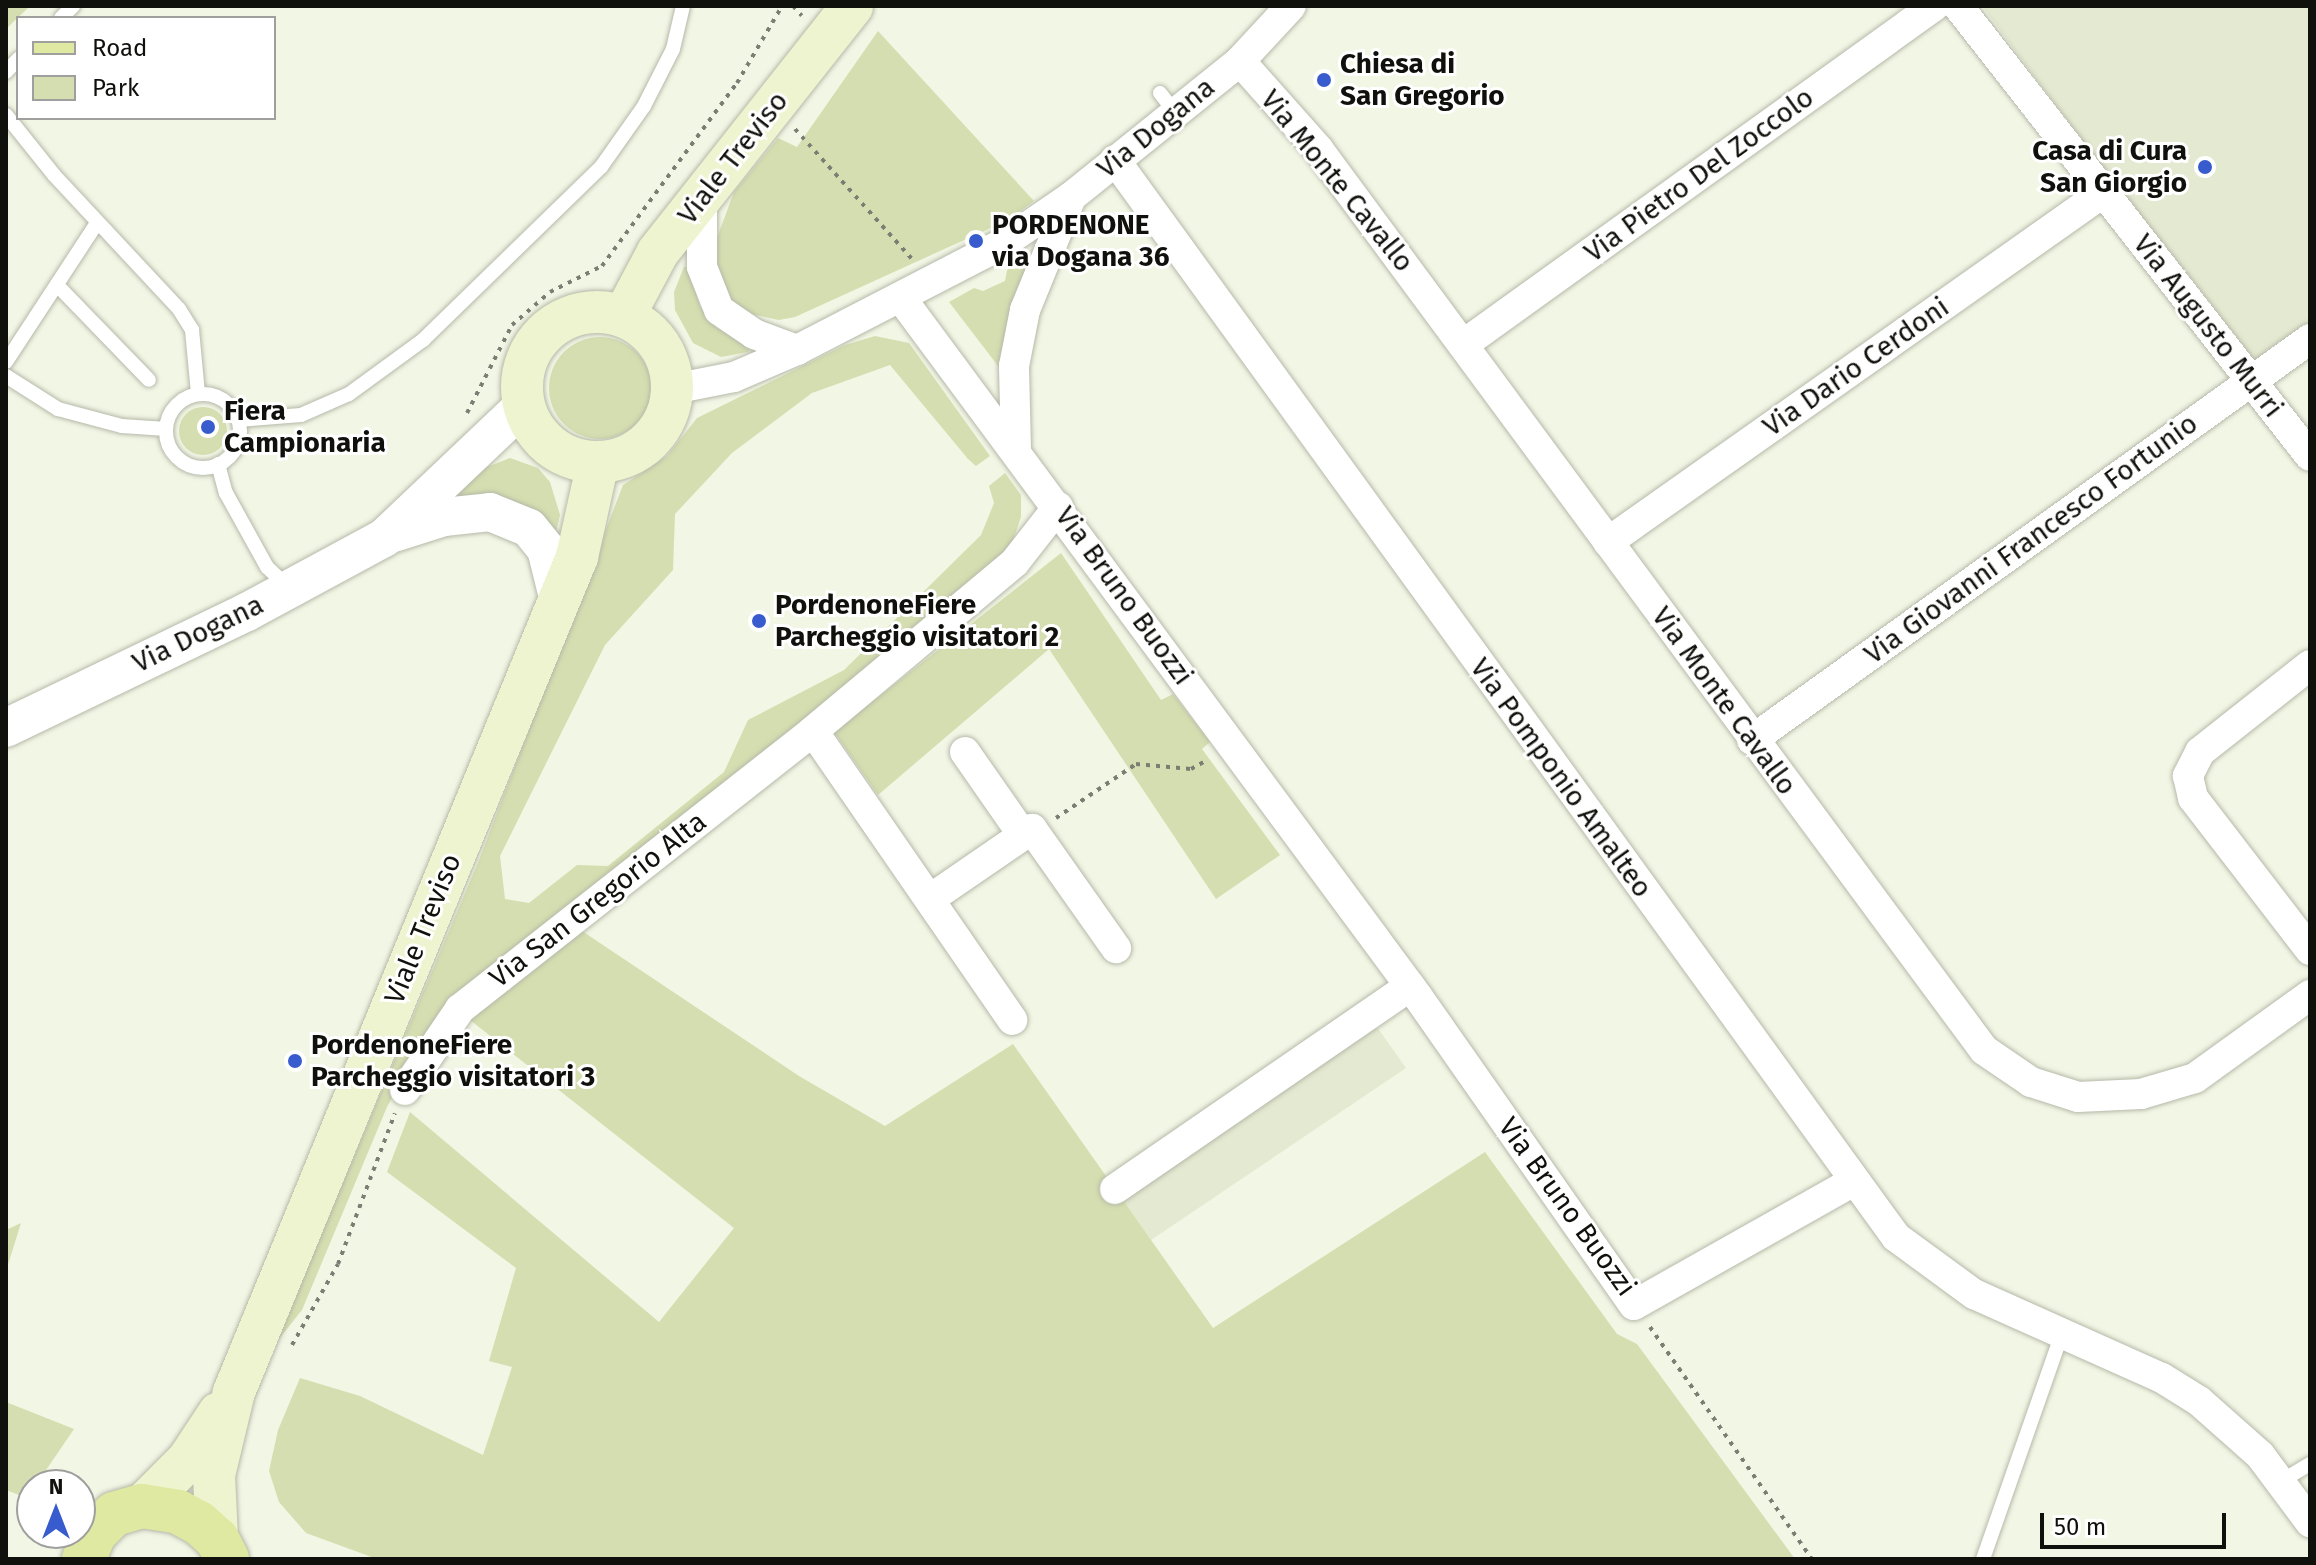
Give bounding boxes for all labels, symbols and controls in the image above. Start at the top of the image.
legend [16,16,276,120]
text: Road [92,34,147,62]
place label: Chiesa di San Gregorio [1340,47,1505,113]
street label: Via Dogana [1090,70,1222,186]
marker: Chiesa di San Gregorio [1315,71,1333,89]
text: Park [92,74,139,102]
street label: Via Pietro Del Zoccolo [1578,81,1820,269]
street label: Via Monte Cavallo [1253,83,1421,279]
street label: Viale Treviso [671,85,795,231]
place label: Casa di Cura San Giorgio [2032,134,2187,200]
marker: Casa di Cura San Giorgio [2194,156,2216,178]
place label: PORDENONE via Dogana 36 [992,208,1169,274]
street label: Via Augusto Murri [2126,228,2290,424]
marker: PORDENONE via Dogana 36 [967,232,985,250]
street label: Via Dario Cerdoni [1757,290,1955,444]
place label: Fiera Campionaria [224,394,386,460]
street label: Via Giovanni Francesco Fortunio [1858,407,2204,671]
marker: Fiera Campionaria [199,418,217,436]
street label: Via Bruno Buozzi [1048,500,1200,692]
street label: Via Dogana [127,588,269,680]
place label: PordenoneFiere Parcheggio visitatori 2 [775,588,1059,654]
street label: Via Monte Cavallo [1645,600,1803,802]
marker: PordenoneFiere Parcheggio visitatori 2 [750,612,768,630]
street label: Via Pomponio Amalteo [1463,652,1659,904]
street label: Via San Gregorio Alta [483,805,713,995]
street label: Viale Treviso [378,849,468,1009]
place label: PordenoneFiere Parcheggio visitatori 3 [311,1028,595,1094]
marker: PordenoneFiere Parcheggio visitatori 3 [286,1052,304,1070]
street label: Via Bruno Buozzi [1491,1111,1643,1303]
north arrow [16,1469,96,1549]
text: N [49,1473,63,1500]
scale bar [2044,1497,2230,1547]
text: 50 m [2054,1513,2106,1541]

